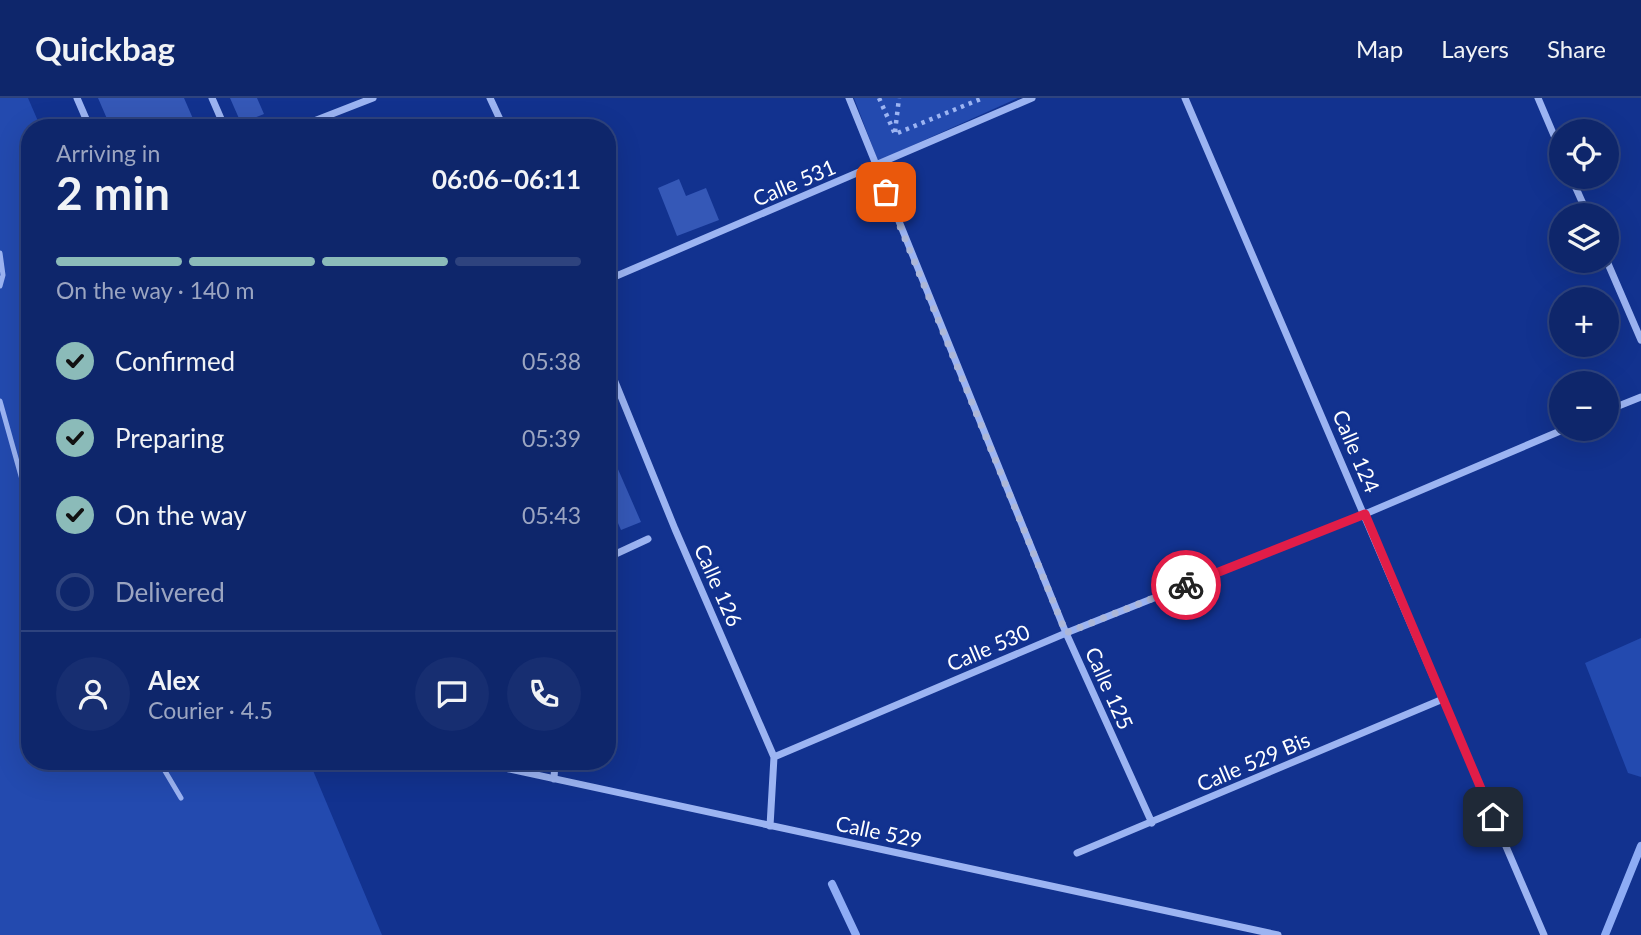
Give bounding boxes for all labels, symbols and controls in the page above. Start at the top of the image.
text: Quickbag [35,28,175,68]
text: Map [1356,34,1403,63]
text: Layers [1441,34,1509,63]
text: Share [1547,34,1606,63]
map controls [1549,119,1619,441]
button: locate [1549,119,1619,189]
text: Arriving in [56,139,160,167]
street label: Calle 531 [749,153,839,211]
pin [856,162,916,222]
text: 06:06–06:11 [432,163,581,195]
text: 2 min [56,165,170,220]
icon: bag [867,173,905,211]
button: layers [1549,203,1619,273]
text: On the way · 140 m [56,276,255,304]
button: + [1549,287,1619,357]
icon: check [56,342,94,380]
text: Confirmed [115,345,235,377]
text: 05:38 [522,347,581,375]
button: − [1549,371,1619,441]
street label: Calle 124 [1328,406,1386,496]
icon: check [56,419,94,457]
text: Preparing [115,422,224,454]
text: 05:39 [522,424,581,452]
icon: check [56,496,94,534]
text: On the way [115,499,247,531]
text: 05:43 [522,501,581,529]
street label: Calle 126 [690,540,748,630]
courier [1151,550,1221,620]
icon: bike [1167,566,1205,604]
text: Delivered [115,576,225,608]
street label: Calle 530 [943,618,1033,676]
street label: Calle 125 [1081,643,1139,733]
button: person [56,657,130,731]
button: chat [415,657,489,731]
button: phone [507,657,581,731]
text: Alex [148,664,200,696]
text: Courier · 4.5 [148,696,273,724]
street label: Calle 529 Bis [1193,726,1313,796]
pin [1463,787,1523,847]
icon: home [1474,798,1512,836]
street label: Calle 529 [834,810,924,852]

